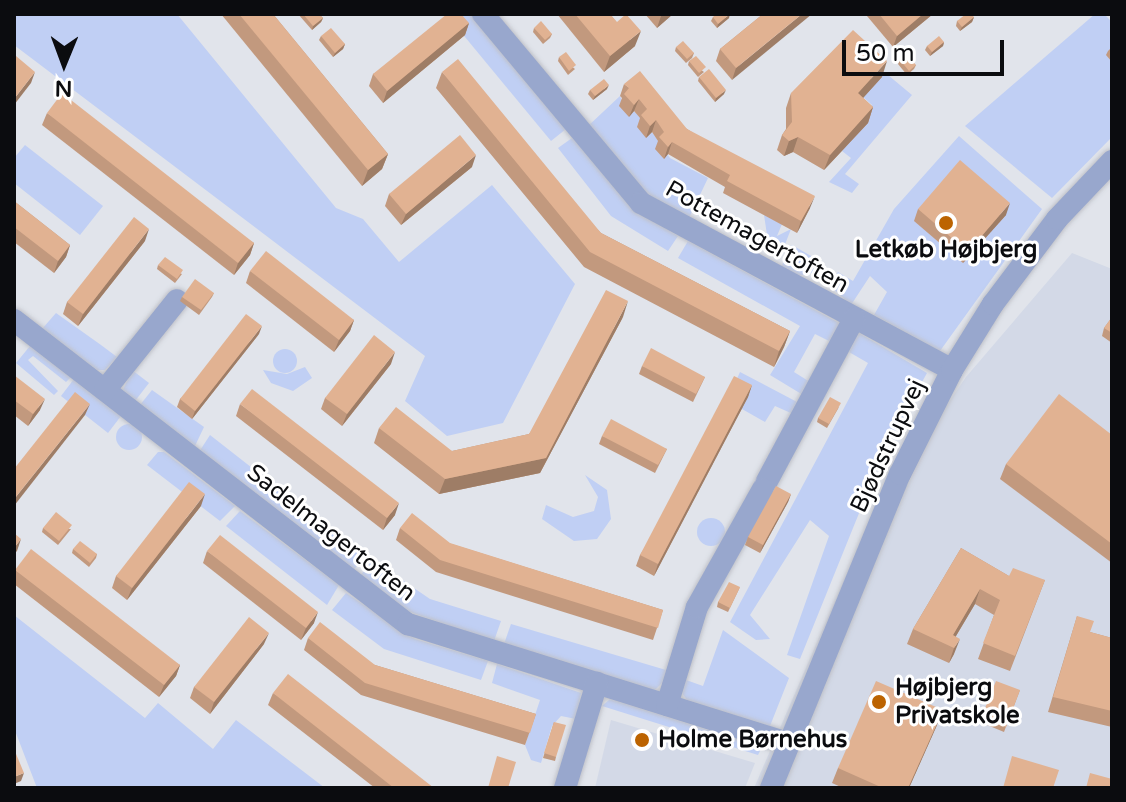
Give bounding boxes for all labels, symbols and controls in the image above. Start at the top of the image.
north arrow [24,24,104,104]
scale bar [846,24,1008,74]
text: 50 m [856,39,914,68]
text: N [55,75,73,101]
street label: Pottemagertoften [660,175,854,299]
marker: Letkøb Højbjerg [937,214,955,232]
place label: Letkøb Højbjerg [855,236,1037,264]
street label: Bjødstrupvej [845,375,931,517]
street label: Sadelmagertoften [241,458,421,608]
place label: Højbjerg Privatskole [895,674,1020,730]
marker: Højbjerg Privatskole [870,693,888,711]
place label: Holme Børnehus [658,726,847,754]
marker: Holme Børnehus [633,731,651,749]

